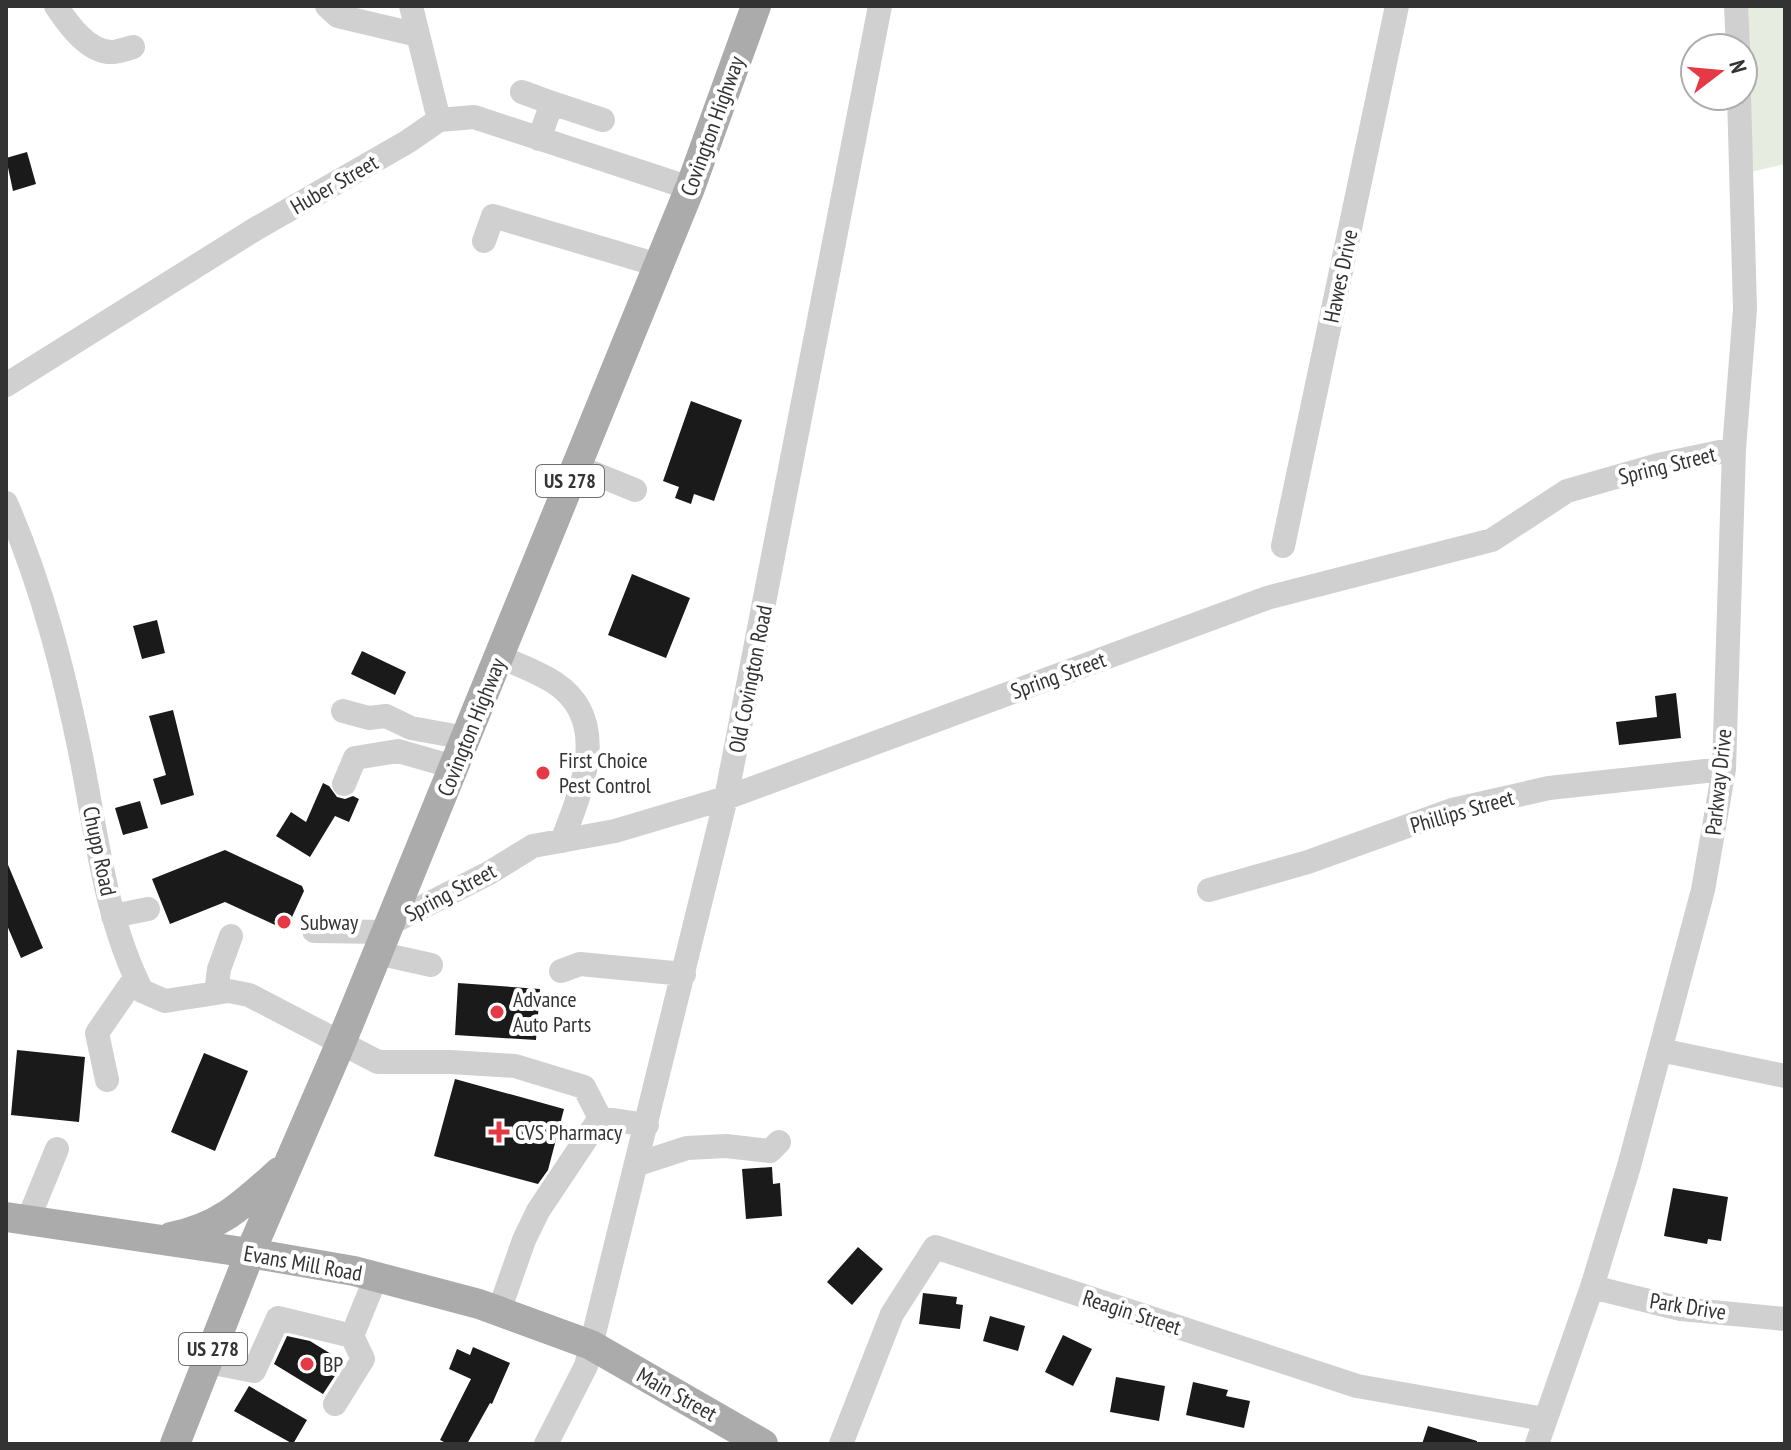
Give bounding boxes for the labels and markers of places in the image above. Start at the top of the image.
place label: First Choice Pest Control [559,746,652,799]
marker: First Choice Pest Control [534,764,552,782]
place label: Subway [300,908,359,936]
marker: Subway [275,913,293,931]
place label: Advance Auto Parts [513,985,591,1038]
marker: Advance Auto Parts [488,1003,506,1021]
place label: CVS Pharmacy [515,1118,623,1146]
marker: CVS Pharmacy [490,1123,508,1141]
place label: BP [323,1350,343,1378]
marker: BP [298,1355,316,1373]

